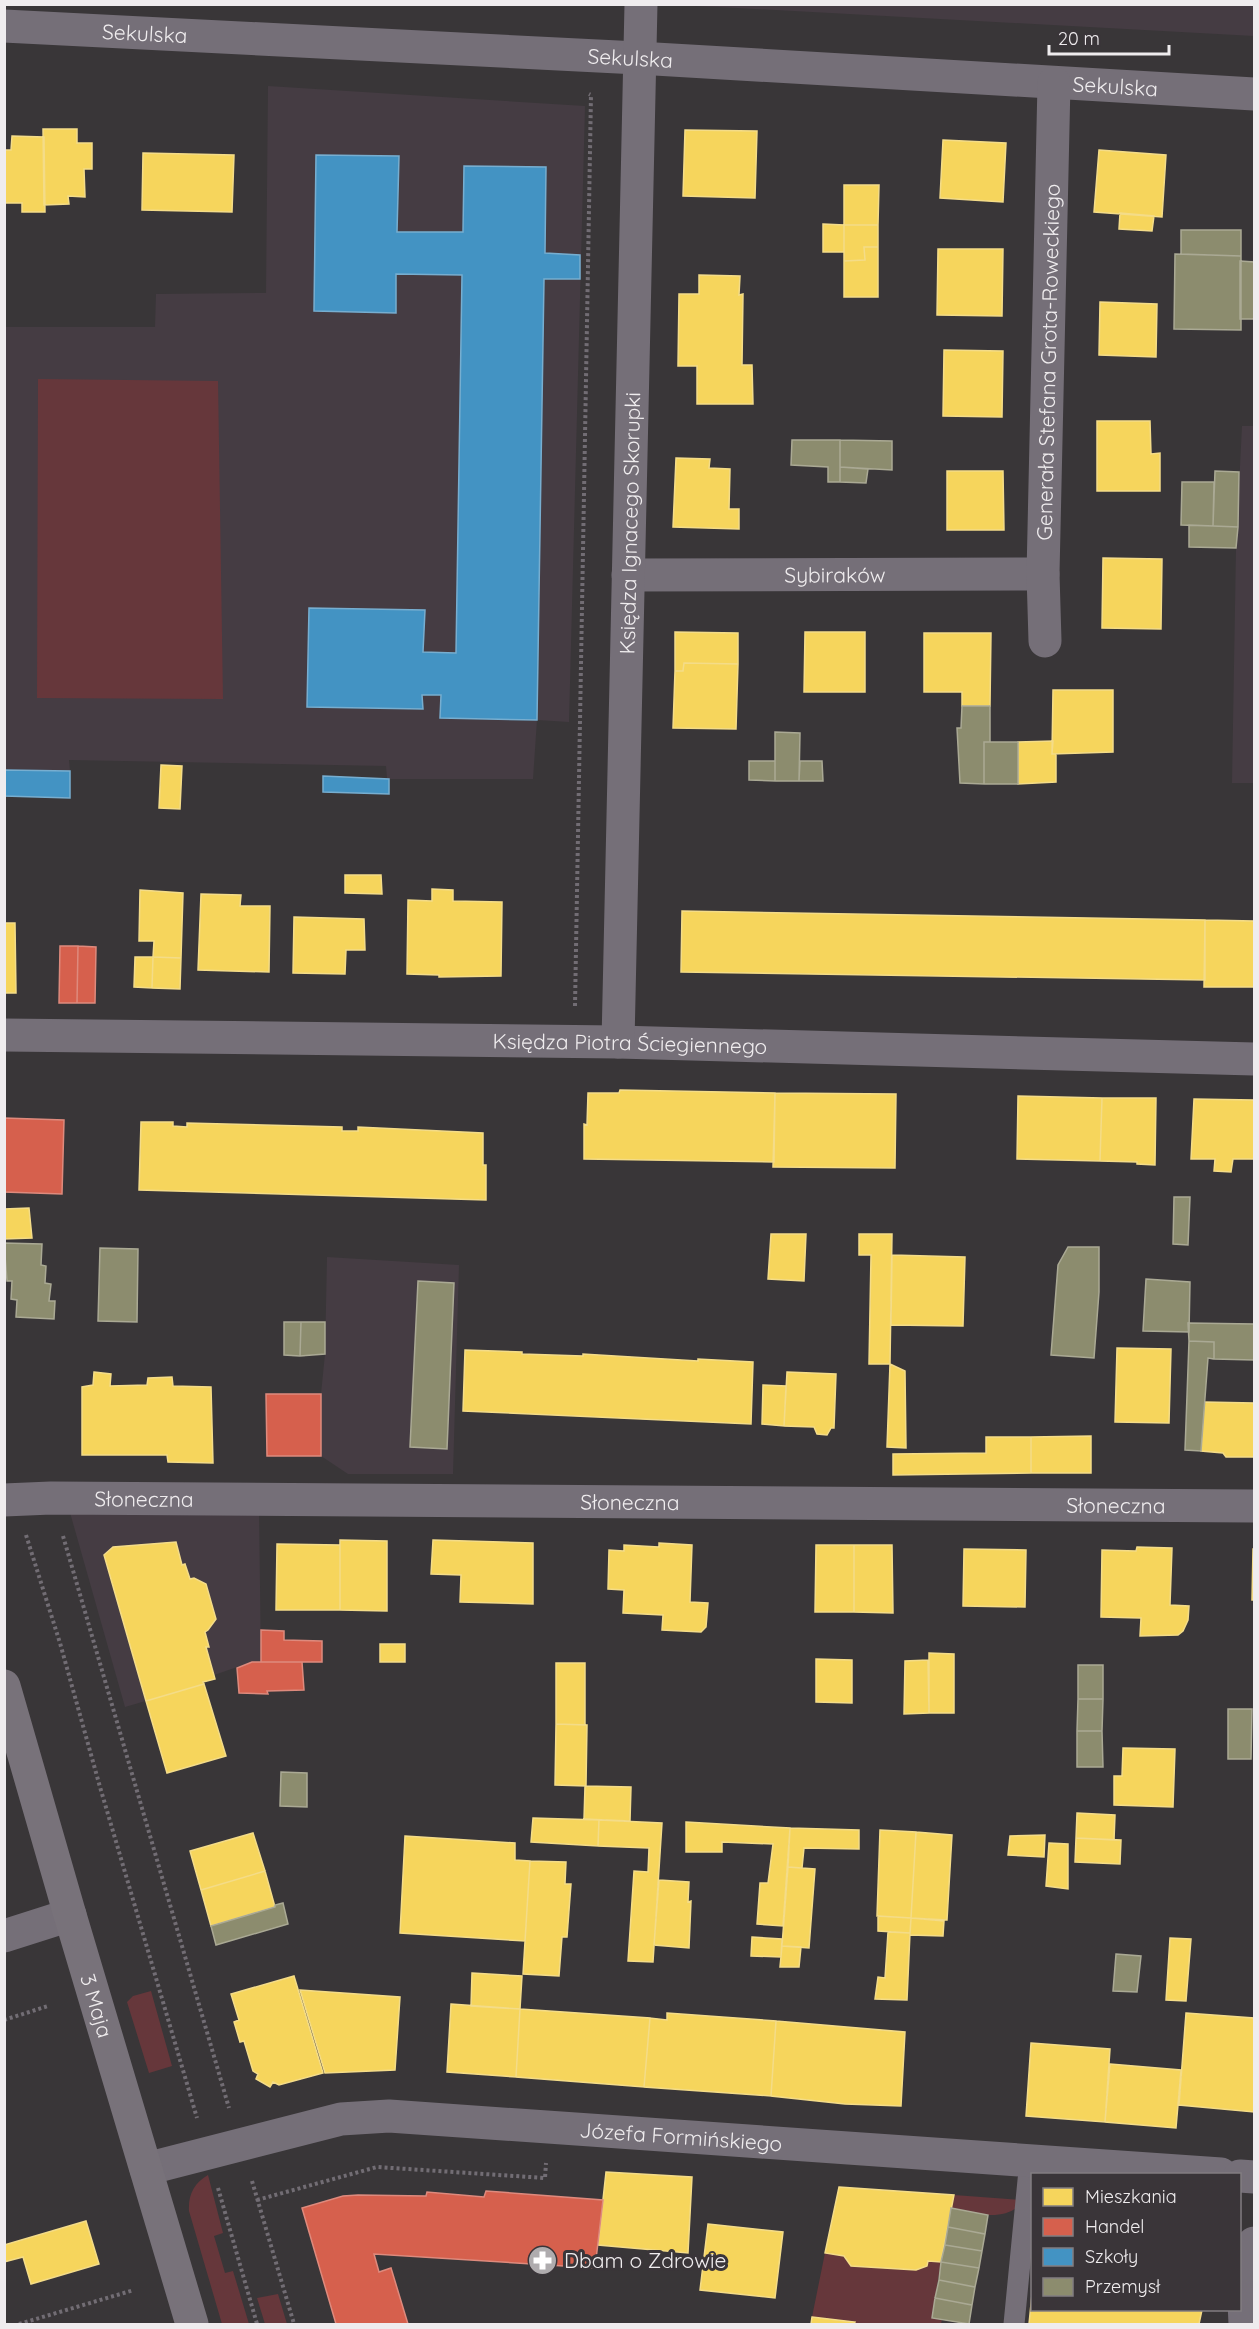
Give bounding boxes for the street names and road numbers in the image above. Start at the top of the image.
street label: Sekulska [102,18,188,48]
street label: Sekulska [587,42,674,73]
street label: Sekulska [1072,70,1159,101]
street label: Generała Stefana Grota-Roweckiego [1031,183,1065,541]
street label: Księdza Ignacego Skorupki [614,392,645,655]
street label: Sybiraków [784,561,886,588]
street label: Księdza Piotra Ściegiennego [493,1028,768,1059]
street label: Słoneczna [94,1485,194,1512]
street label: Słoneczna [580,1489,680,1515]
street label: Słoneczna [1066,1492,1166,1518]
street label: 3 Maja [75,1971,119,2041]
street label: Józefa Formińskiego [579,2116,783,2156]

